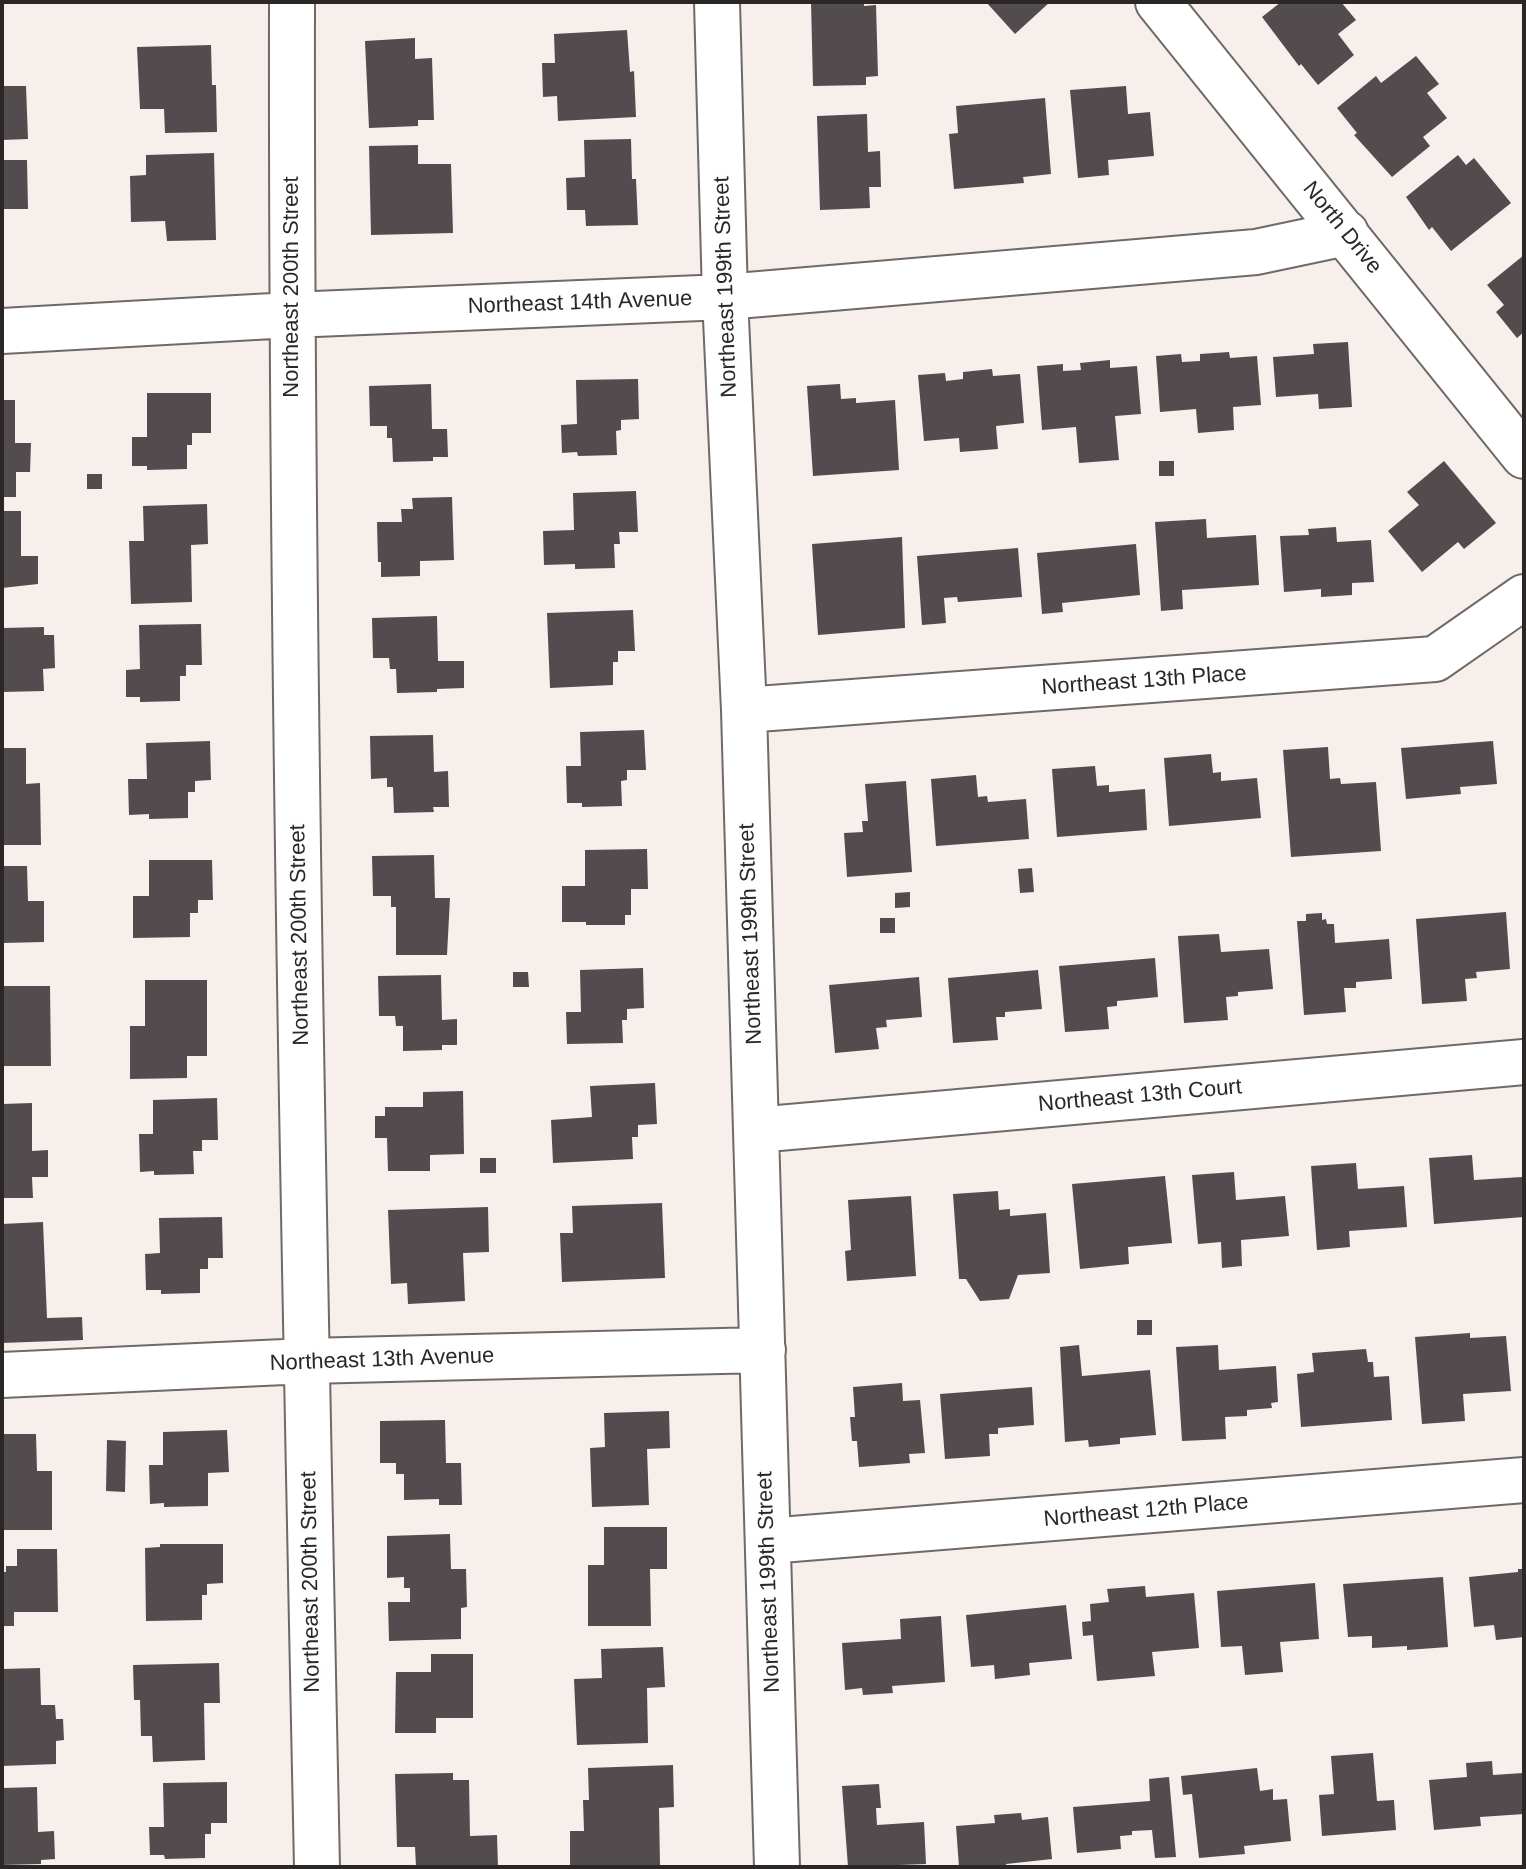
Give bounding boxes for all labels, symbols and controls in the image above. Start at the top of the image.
street label: Northeast 200th Street [279,176,305,398]
street label: Northeast 199th Street [709,176,743,398]
street label: North Drive [1297,176,1387,280]
street label: Northeast 14th Avenue [467,286,693,320]
street label: Northeast 13th Place [1041,661,1247,701]
street label: Northeast 199th Street [734,823,768,1045]
street label: Northeast 200th Street [285,824,315,1046]
street label: Northeast 13th Court [1037,1074,1243,1118]
street label: Northeast 13th Avenue [269,1343,495,1377]
street label: Northeast 200th Street [296,1471,326,1693]
street label: Northeast 199th Street [752,1471,786,1693]
street label: Northeast 12th Place [1043,1489,1249,1533]

